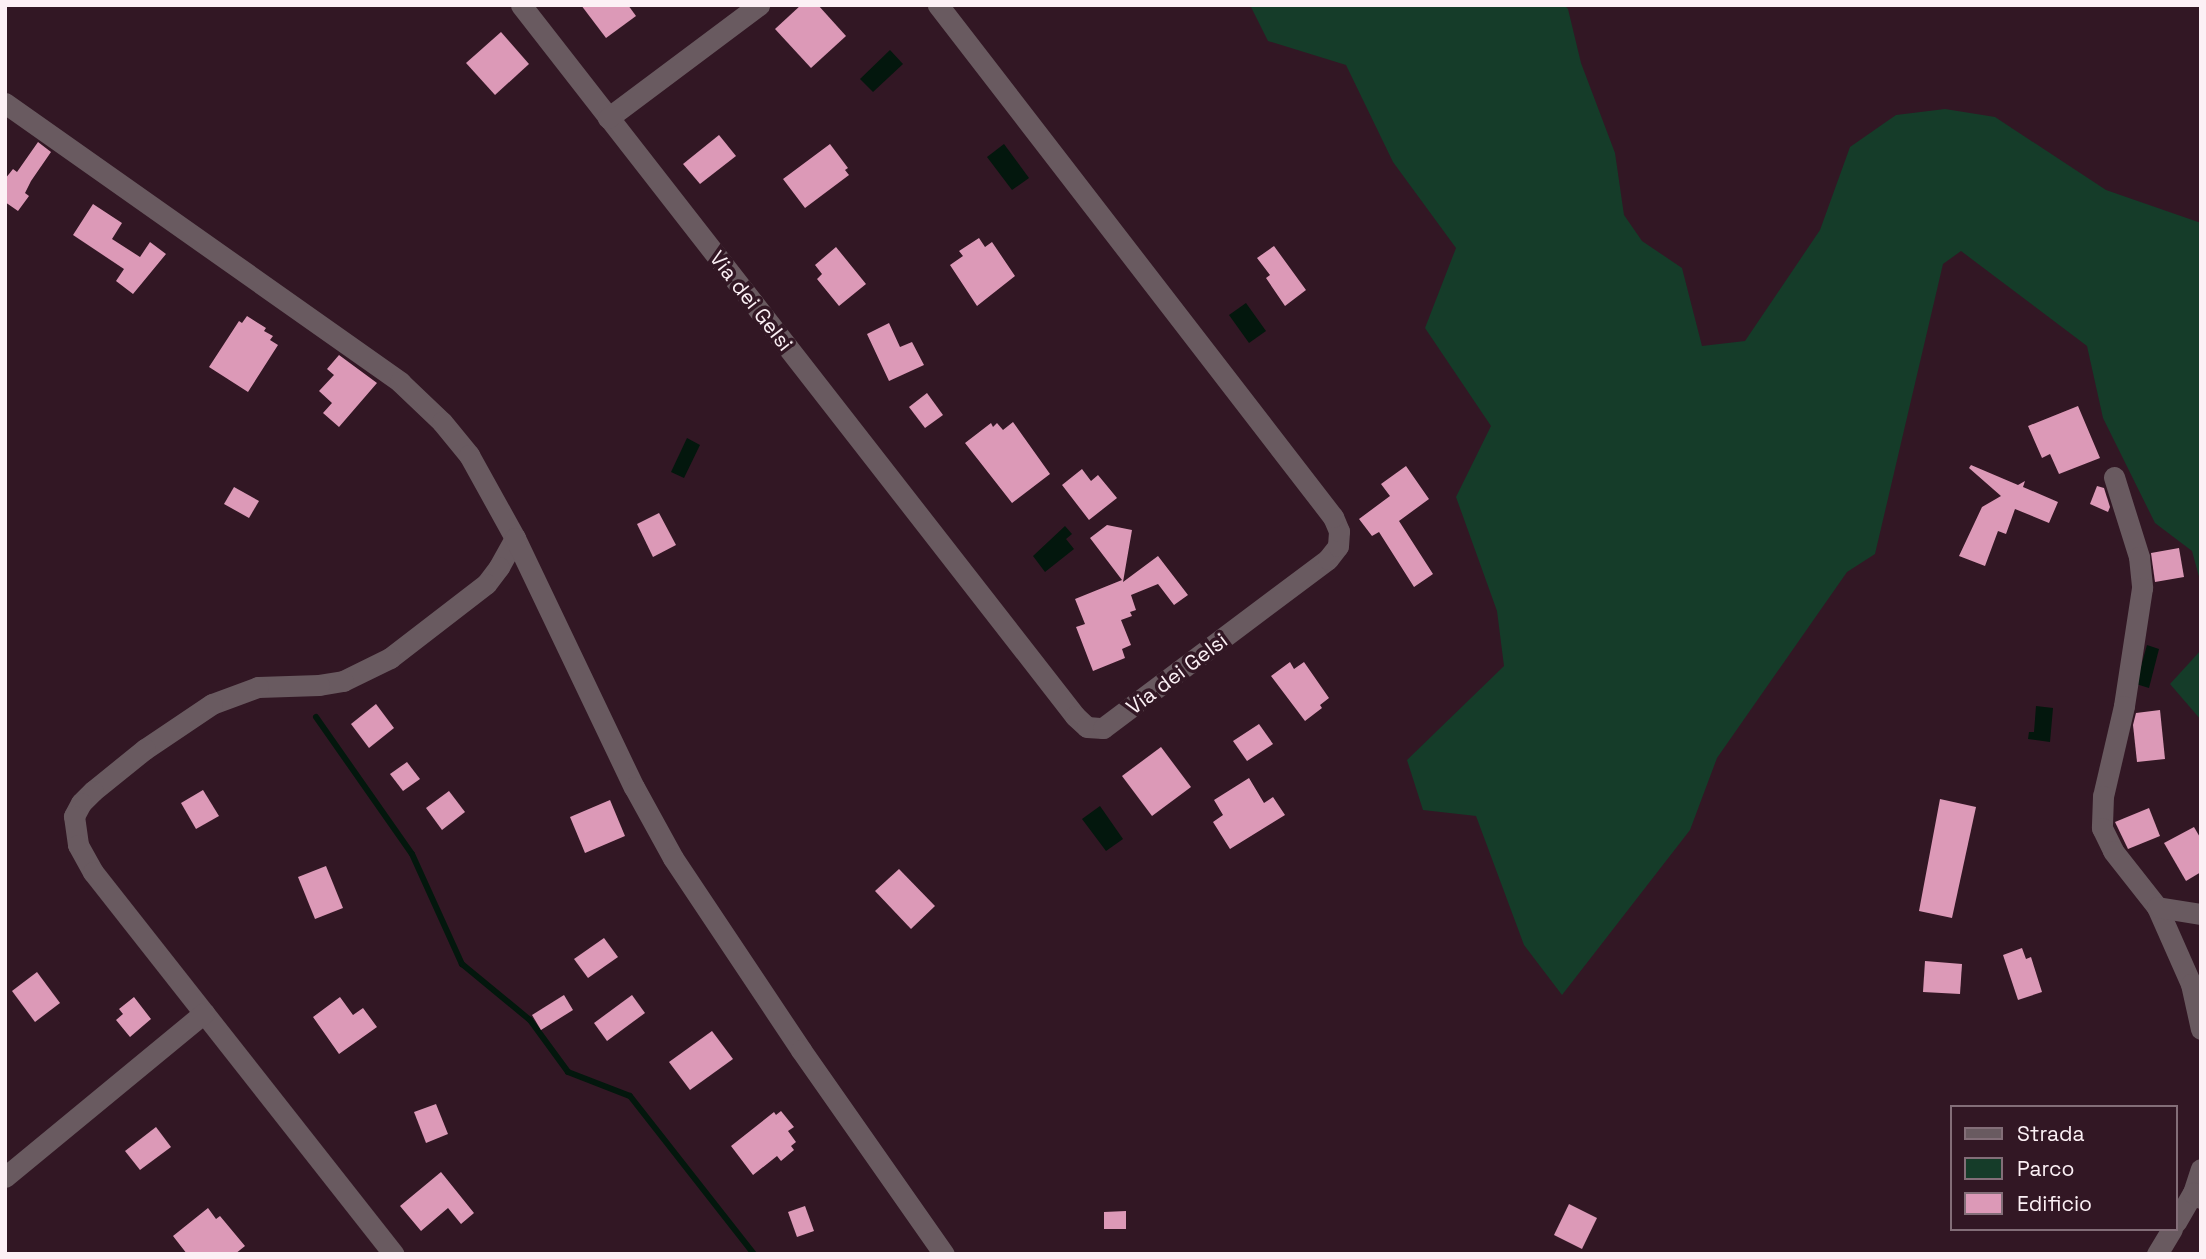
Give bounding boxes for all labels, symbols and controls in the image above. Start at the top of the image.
street label: Via dei Gelsi [704,246,798,356]
street label: Via dei Gelsi [1122,628,1232,720]
legend [1951,1105,2178,1231]
text: Strada [2017,1120,2084,1147]
text: Parco [2017,1155,2075,1182]
text: Edificio [2017,1190,2092,1217]

